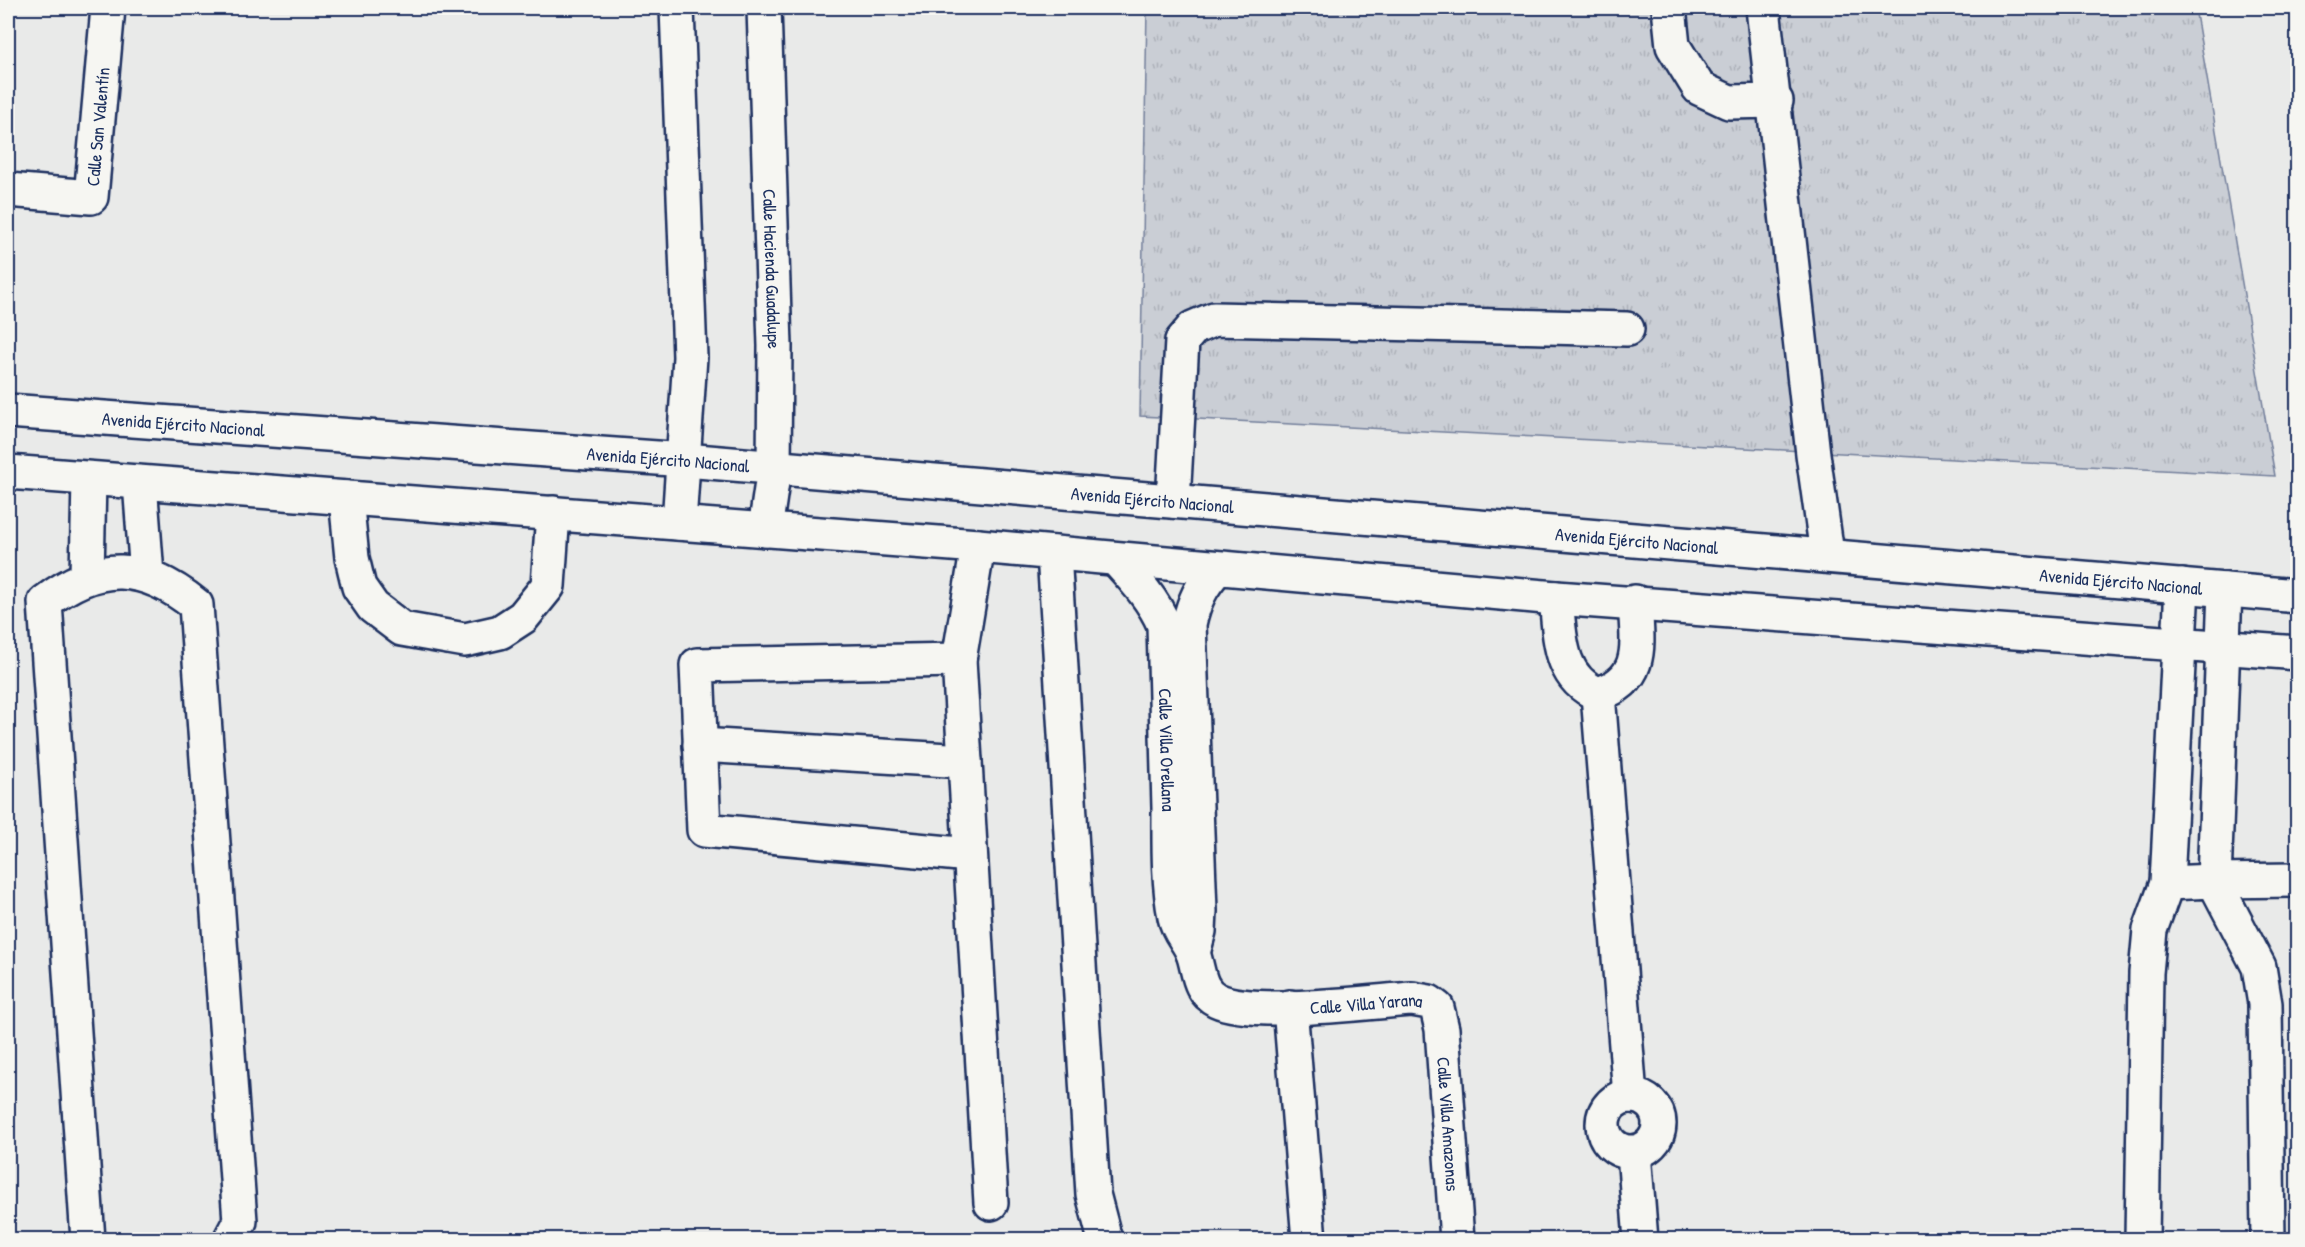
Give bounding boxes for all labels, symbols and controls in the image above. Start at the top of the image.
street label: Calle San Valentín [80,66,115,187]
street label: Calle Hacienda Guadalupe [757,189,788,349]
street label: Avenida Ejército Nacional [101,405,266,442]
street label: Avenida Ejército Nacional [586,440,751,478]
street label: Avenida Ejército Nacional [1070,480,1235,519]
street label: Avenida Ejército Nacional [1554,521,1720,560]
street label: Avenida Ejército Nacional [2039,562,2204,600]
street label: Calle Villa Orellana [1153,688,1182,812]
street label: Calle Villa Yarana [1309,986,1425,1020]
street label: Calle Villa Amazonas [1432,1056,1466,1192]

